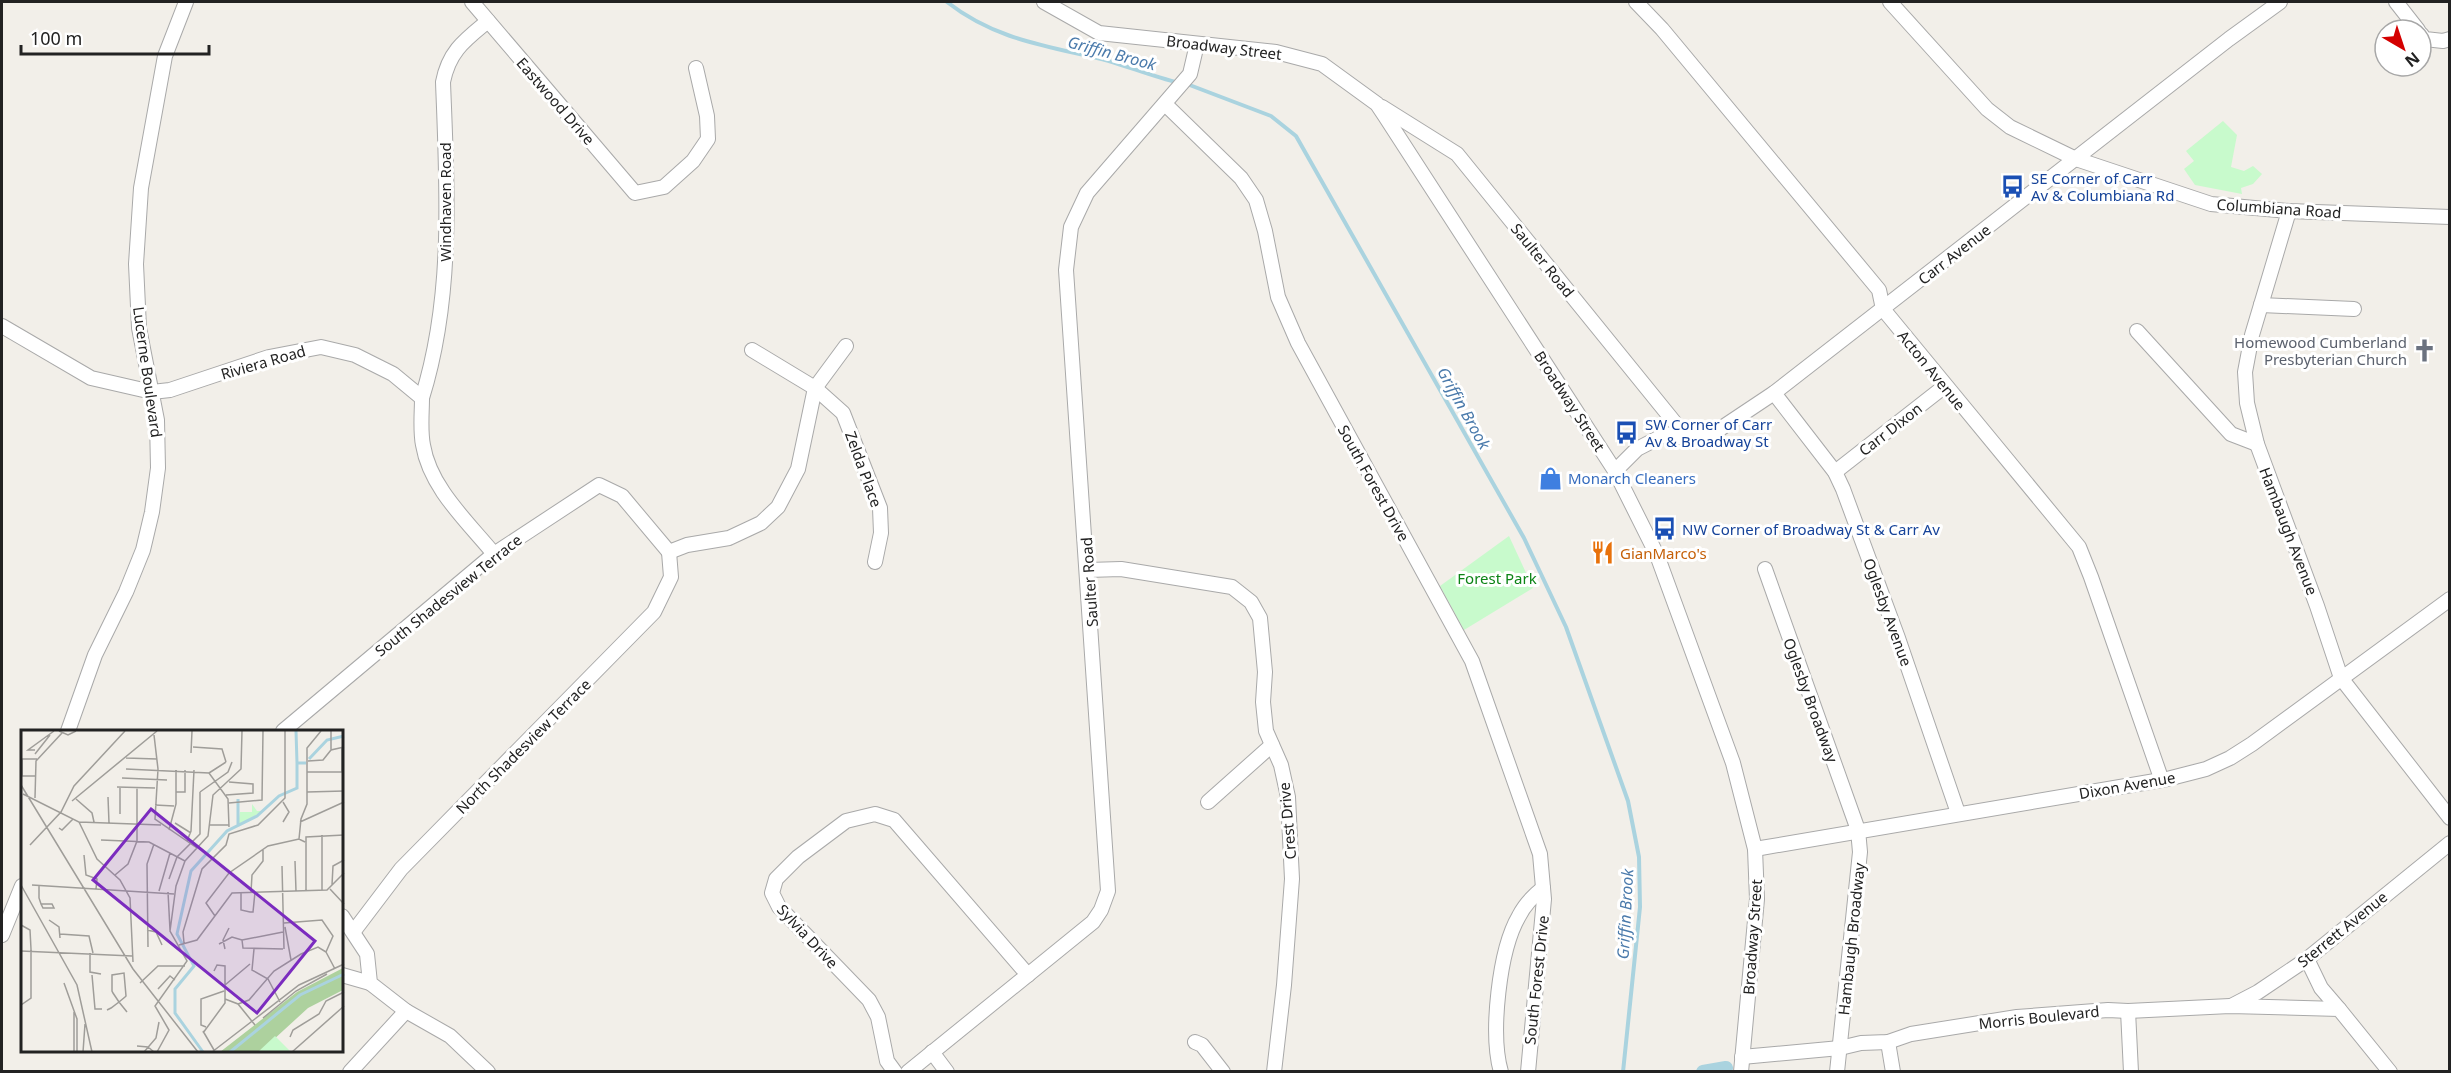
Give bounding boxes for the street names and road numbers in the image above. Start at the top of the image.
street label: Broadway Street [1165,30,1283,64]
street label: Eastwood Drive [513,53,599,149]
street label: Windhaven Road [435,142,455,262]
street label: Columbiana Road [2216,194,2342,222]
street label: Saulter Road [1507,219,1579,301]
street label: Carr Avenue [1914,219,1994,289]
street label: Lucerne Boulevard [129,305,167,439]
street label: Acton Avenue [1894,326,1970,414]
street label: Riviera Road [218,340,308,384]
street label: Broadway Street [1530,347,1610,456]
street label: Carr Dixon [1854,398,1926,460]
street label: South Forest Drive [1334,421,1414,545]
street label: Zelda Place [841,428,887,510]
street label: Hambaugh Avenue [2255,464,2323,598]
street label: South Shadesview Terrace [371,530,525,660]
street label: Saulter Road [1076,537,1102,627]
street label: Oglesby Avenue [1859,555,1917,669]
street label: Oglesby Broadway [1779,635,1843,765]
street label: North Shadesview Terrace [451,674,595,818]
street label: Dixon Avenue [2077,767,2177,803]
street label: Crest Drive [1274,782,1300,860]
street label: Hambaugh Broadway [1833,861,1869,1016]
street label: Broadway Street [1738,878,1766,996]
street label: Sterrett Avenue [2293,887,2391,971]
street label: Sylvia Drive [773,900,843,972]
street label: South Forest Drive [1519,914,1553,1046]
street label: Morris Boulevard [1978,1001,2100,1033]

